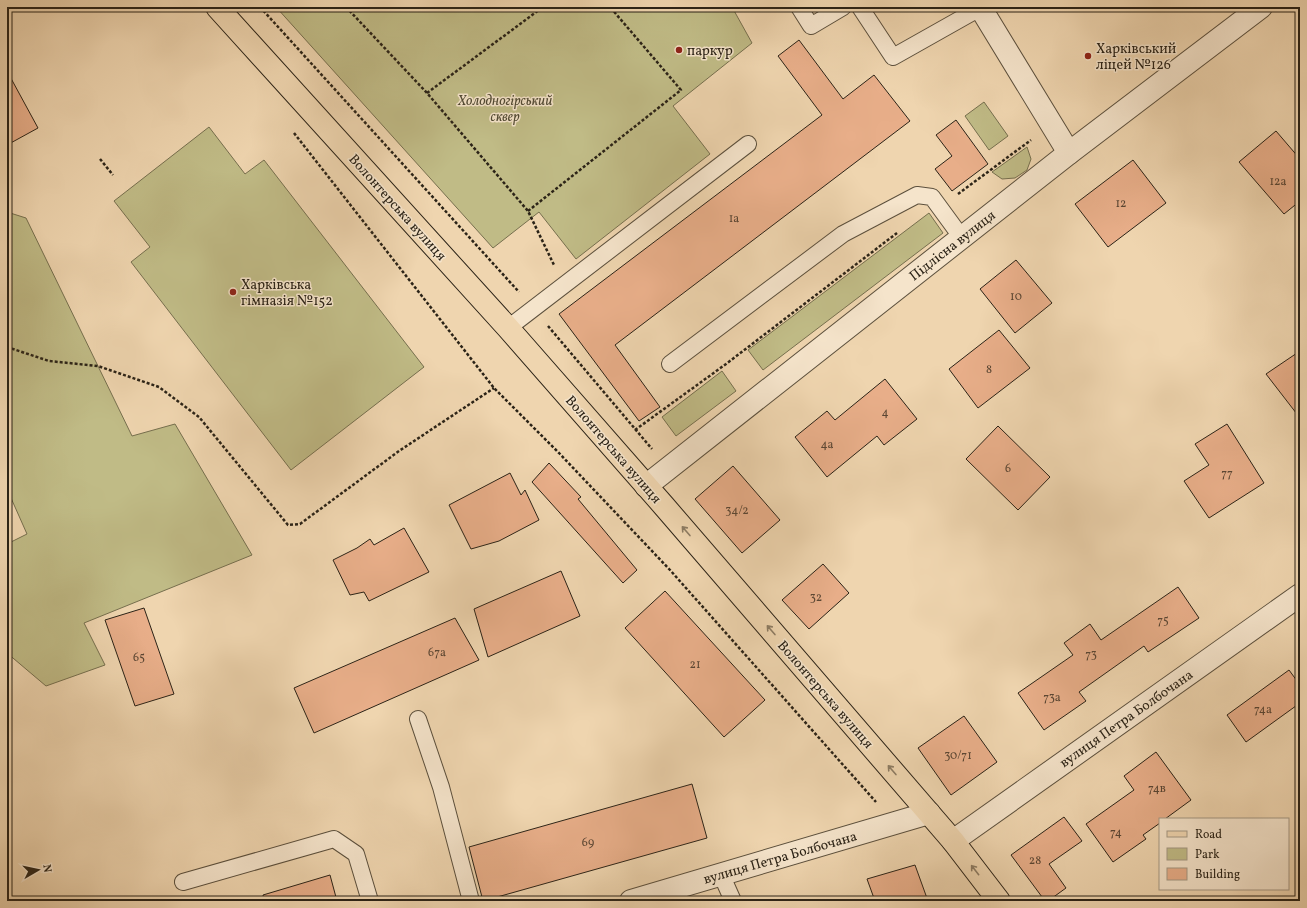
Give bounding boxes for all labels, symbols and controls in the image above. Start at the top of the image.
place label: Харківський ліцей №126 [1096,40,1177,75]
place label: паркур [687,42,733,61]
marker: паркур [674,45,684,55]
marker: Харківський ліцей №126 [1083,51,1093,61]
park label: Холодногірський сквер [457,92,552,127]
street label: Волонтерська вулиця [344,151,450,265]
house number: 12а [1269,174,1287,190]
house number: 12 [1115,196,1127,212]
street label: Підлісна вулиця [906,206,1000,286]
house number: 1а [729,211,739,227]
place label: Харківська гімназія №152 [241,276,333,311]
marker: Харківська гімназія №152 [228,287,238,297]
house number: 10 [1010,289,1022,305]
house number: 8 [986,362,992,378]
street label: Волонтерська вулиця [561,392,665,508]
house number: 4 [881,405,889,421]
house number: 4а [820,437,834,453]
house number: 6 [1005,461,1011,477]
house number: 77 [1221,466,1233,482]
house number: 34/2 [725,503,749,519]
one-way arrow [681,526,690,537]
house number: 32 [810,590,822,606]
house number: 75 [1157,613,1169,629]
one-way arrow [766,624,775,635]
street label: Волонтерська вулиця [773,637,877,753]
house number: 67а [428,645,446,661]
house number: 73 [1085,647,1097,663]
house number: 65 [133,650,145,666]
house number: 21 [689,657,701,673]
street label: вулиця Петра Болбочана [1056,666,1197,773]
house number: 73а [1043,690,1061,706]
house number: 74а [1254,702,1272,718]
house number: 30/71 [944,748,972,764]
one-way arrow [888,765,897,776]
house number: 74в [1148,781,1166,797]
legend [1159,818,1289,890]
house number: 74 [1110,825,1122,841]
street label: вулиця Петра Болбочана [701,827,859,889]
text: Road [1195,827,1222,843]
house number: 69 [582,835,594,851]
text: Park [1195,847,1220,863]
north arrow [18,850,58,890]
house number: 28 [1029,853,1041,869]
text: N [38,864,54,874]
one-way arrow [971,865,980,876]
text: Building [1195,867,1240,883]

